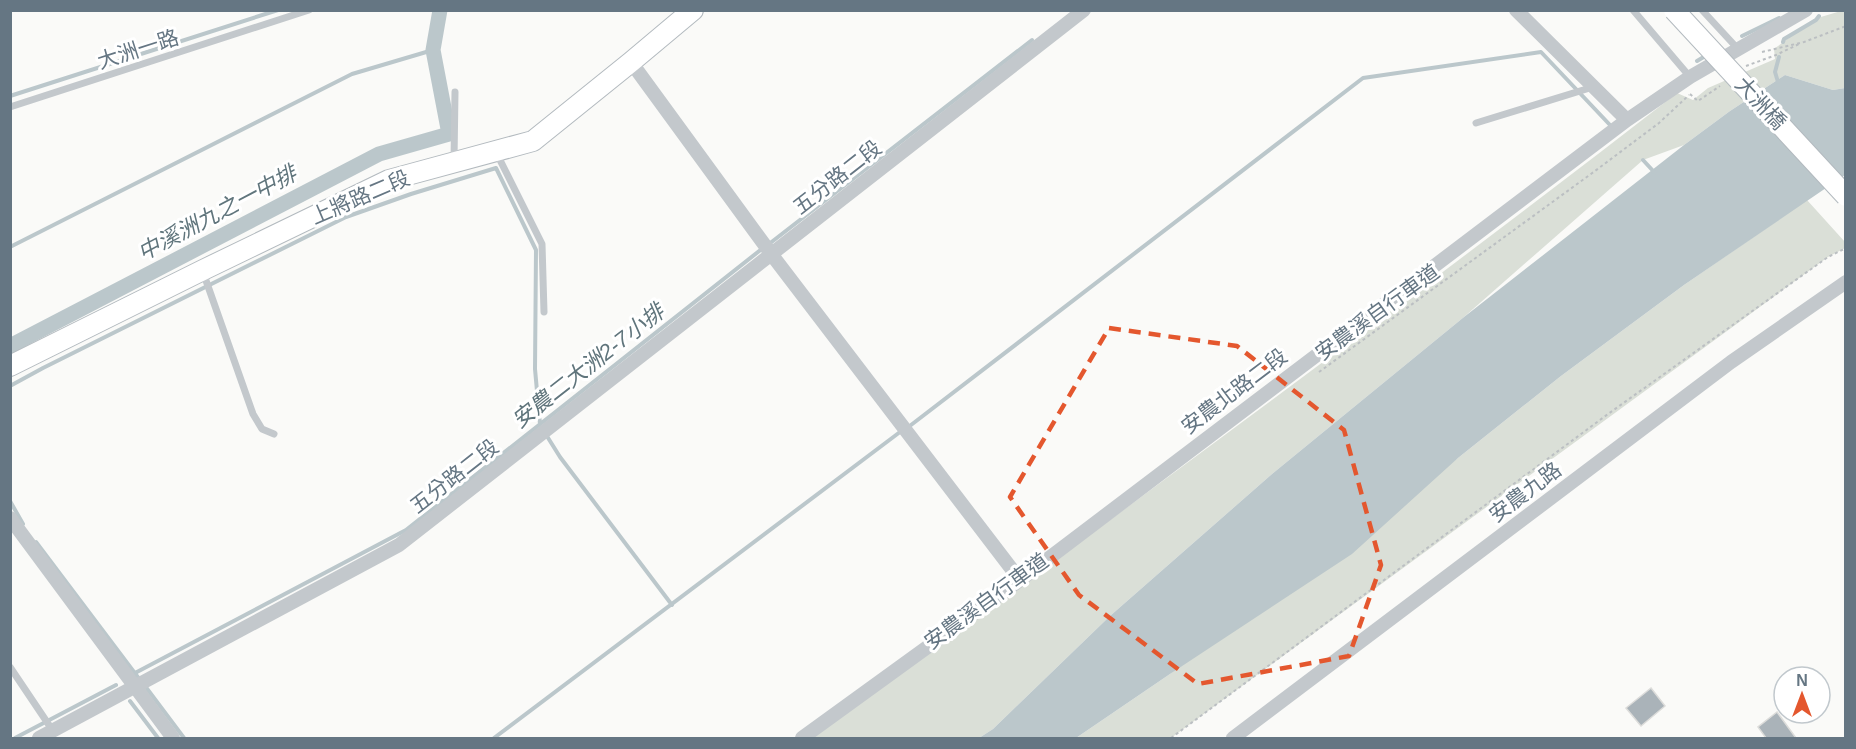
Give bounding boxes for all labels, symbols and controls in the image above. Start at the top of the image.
street label: 大洲一路 [95,25,181,73]
street label: 大洲橋 [1731,72,1791,134]
street label: 五分路二段 [789,136,885,218]
water label: 中溪洲九之一中排 [133,159,303,265]
street label: 上將路二段 [307,166,413,228]
street label: 安農溪自行車道 [1311,259,1443,365]
water label: 安農二大洲2-7小排 [507,297,671,433]
street label: 安農北路二段 [1177,344,1291,438]
street label: 五分路二段 [406,435,502,517]
street label: 安農九路 [1485,458,1565,526]
street label: 安農溪自行車道 [920,548,1052,654]
north arrow [1772,665,1832,725]
text: N [1796,672,1808,689]

